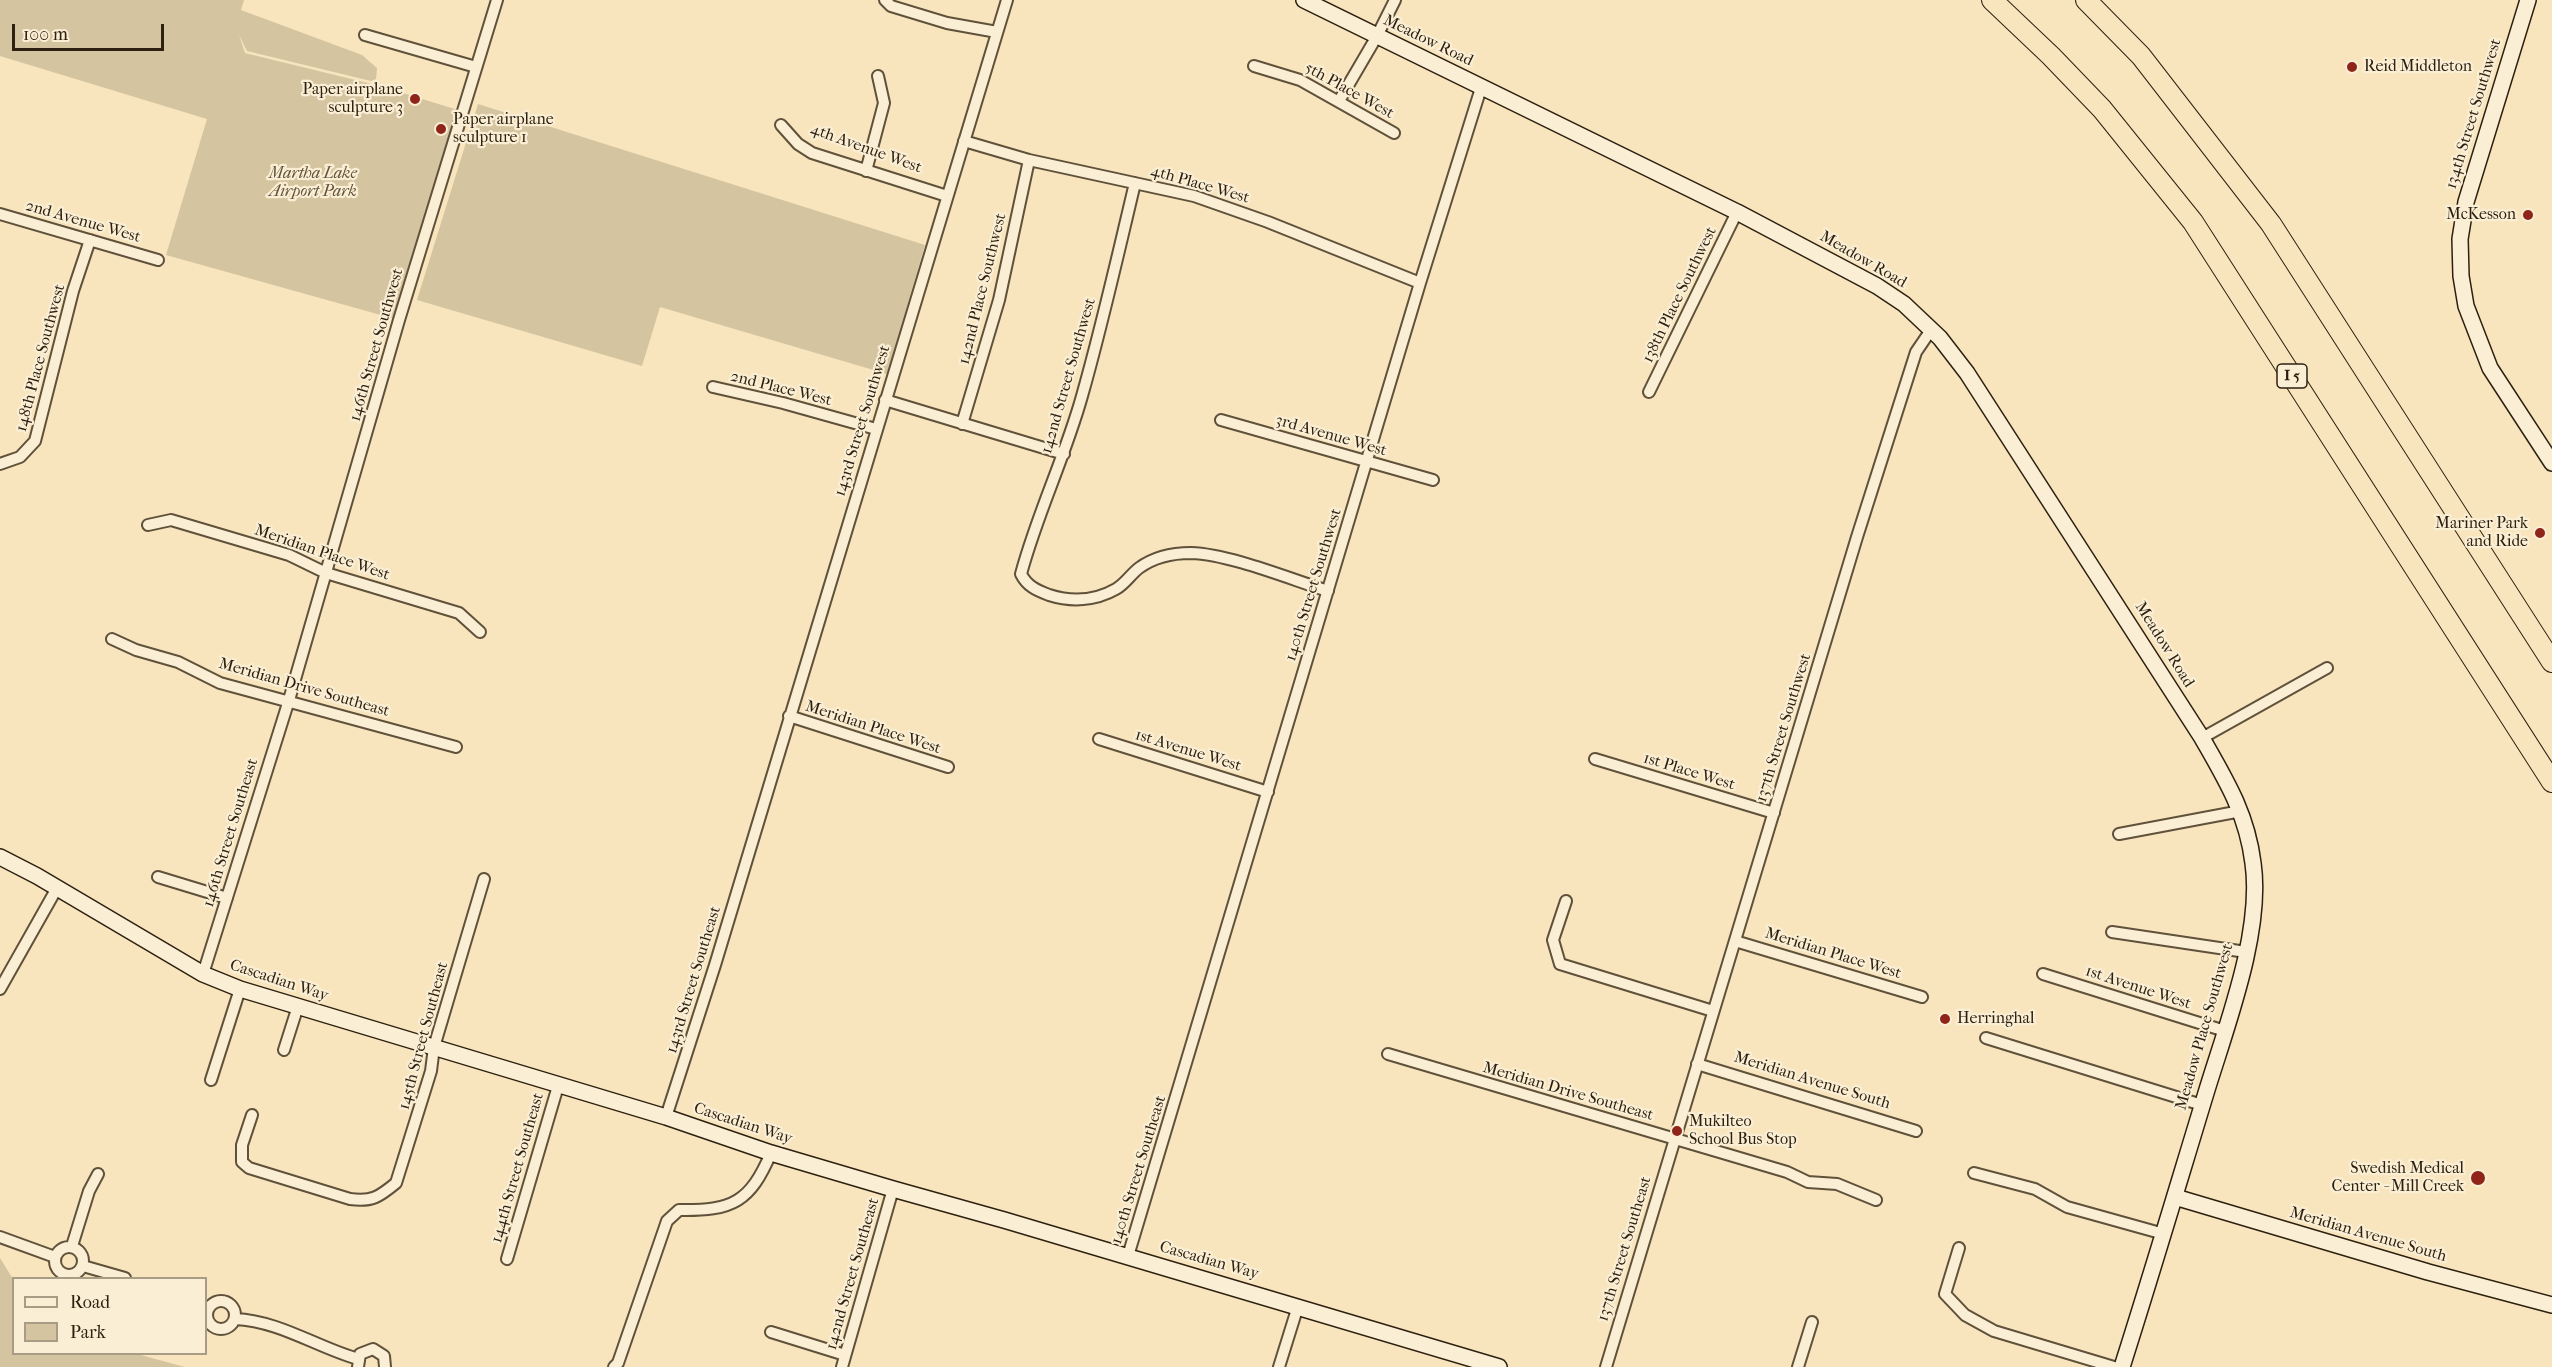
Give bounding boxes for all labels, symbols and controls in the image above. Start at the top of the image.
street label: Meadow Road [1380,11,1476,71]
scale bar [15,12,166,50]
text: 100 m [23,24,68,45]
street label: 134th Street Southwest [2442,36,2506,192]
place label: Reid Middleton [2364,57,2472,77]
street label: 5th Place West [1301,59,1397,123]
marker: Reid Middleton [2345,60,2359,74]
place label: Paper airplane sculpture 3 [302,80,403,118]
marker: Paper airplane sculpture 3 [408,92,422,106]
place label: Paper airplane sculpture 1 [453,110,554,148]
street label: 4th Avenue West [808,120,924,178]
marker: Paper airplane sculpture 1 [434,122,448,136]
street label: 4th Place West [1149,162,1251,208]
park label: Martha Lake Airport Park [269,164,357,202]
street label: 2nd Avenue West [23,196,143,248]
place label: McKesson [2446,205,2516,225]
marker: McKesson [2521,208,2535,222]
street label: 142nd Place Southwest [955,211,1011,367]
street label: 138th Place Southwest [1639,224,1721,366]
street label: Meadow Road [1816,227,1910,293]
street label: 146th Street Southwest [346,266,408,424]
street label: 148th Place Southwest [12,282,70,434]
street label: 142nd Street Southwest [1038,296,1100,456]
street label: 143rd Street Southwest [831,343,895,499]
road number: I 5 [2277,364,2307,388]
street label: 2nd Place West [728,367,834,411]
street label: 3rd Avenue West [1273,411,1389,461]
street label: 140th Street Southwest [1282,506,1346,664]
place label: Mariner Park and Ride [2435,514,2528,552]
street label: Meridian Place West [252,521,392,585]
marker: Mariner Park and Ride [2533,526,2547,540]
street label: Meadow Road [2130,599,2198,691]
street label: 137th Street Southwest [1752,651,1816,805]
street label: Meridian Drive Southeast [216,654,392,722]
street label: Meridian Place West [803,697,943,759]
street label: 1st Avenue West [1133,726,1243,776]
street label: 1st Place West [1641,749,1737,795]
street label: 146th Street Southeast [199,756,263,910]
street label: 143rd Street Southeast [662,904,726,1056]
street label: Meridian Place West [1763,924,1903,984]
street label: Meadow Place Southwest [2172,942,2238,1112]
street label: Cascadian Way [227,956,331,1006]
street label: 145th Street Southeast [395,960,453,1112]
street label: 1st Avenue West [2083,962,2193,1014]
place label: Herringhal [1957,1009,2034,1029]
marker: Herringhal [1938,1012,1952,1026]
street label: Meridian Avenue South [1732,1048,1892,1114]
street label: Meridian Drive Southeast [1480,1058,1656,1126]
street label: 144th Street Southeast [487,1091,549,1245]
street label: 140th Street Southeast [1107,1093,1171,1247]
street label: Cascadian Way [691,1099,795,1149]
place label: Mukilteo School Bus Stop [1689,1112,1797,1150]
marker: Mukilteo School Bus Stop [1670,1124,1684,1138]
place label: Swedish Medical Center - Mill Creek [2332,1159,2464,1197]
marker: Swedish Medical Center - Mill Creek [2469,1169,2487,1187]
street label: 137th Street Southeast [1594,1174,1656,1324]
street label: 142nd Street Southeast [822,1196,884,1352]
street label: Meridian Avenue South [2287,1203,2449,1267]
street label: Cascadian Way [1157,1238,1261,1284]
legend [12,1277,207,1355]
text: Road [70,1292,110,1313]
text: Park [70,1322,106,1343]

